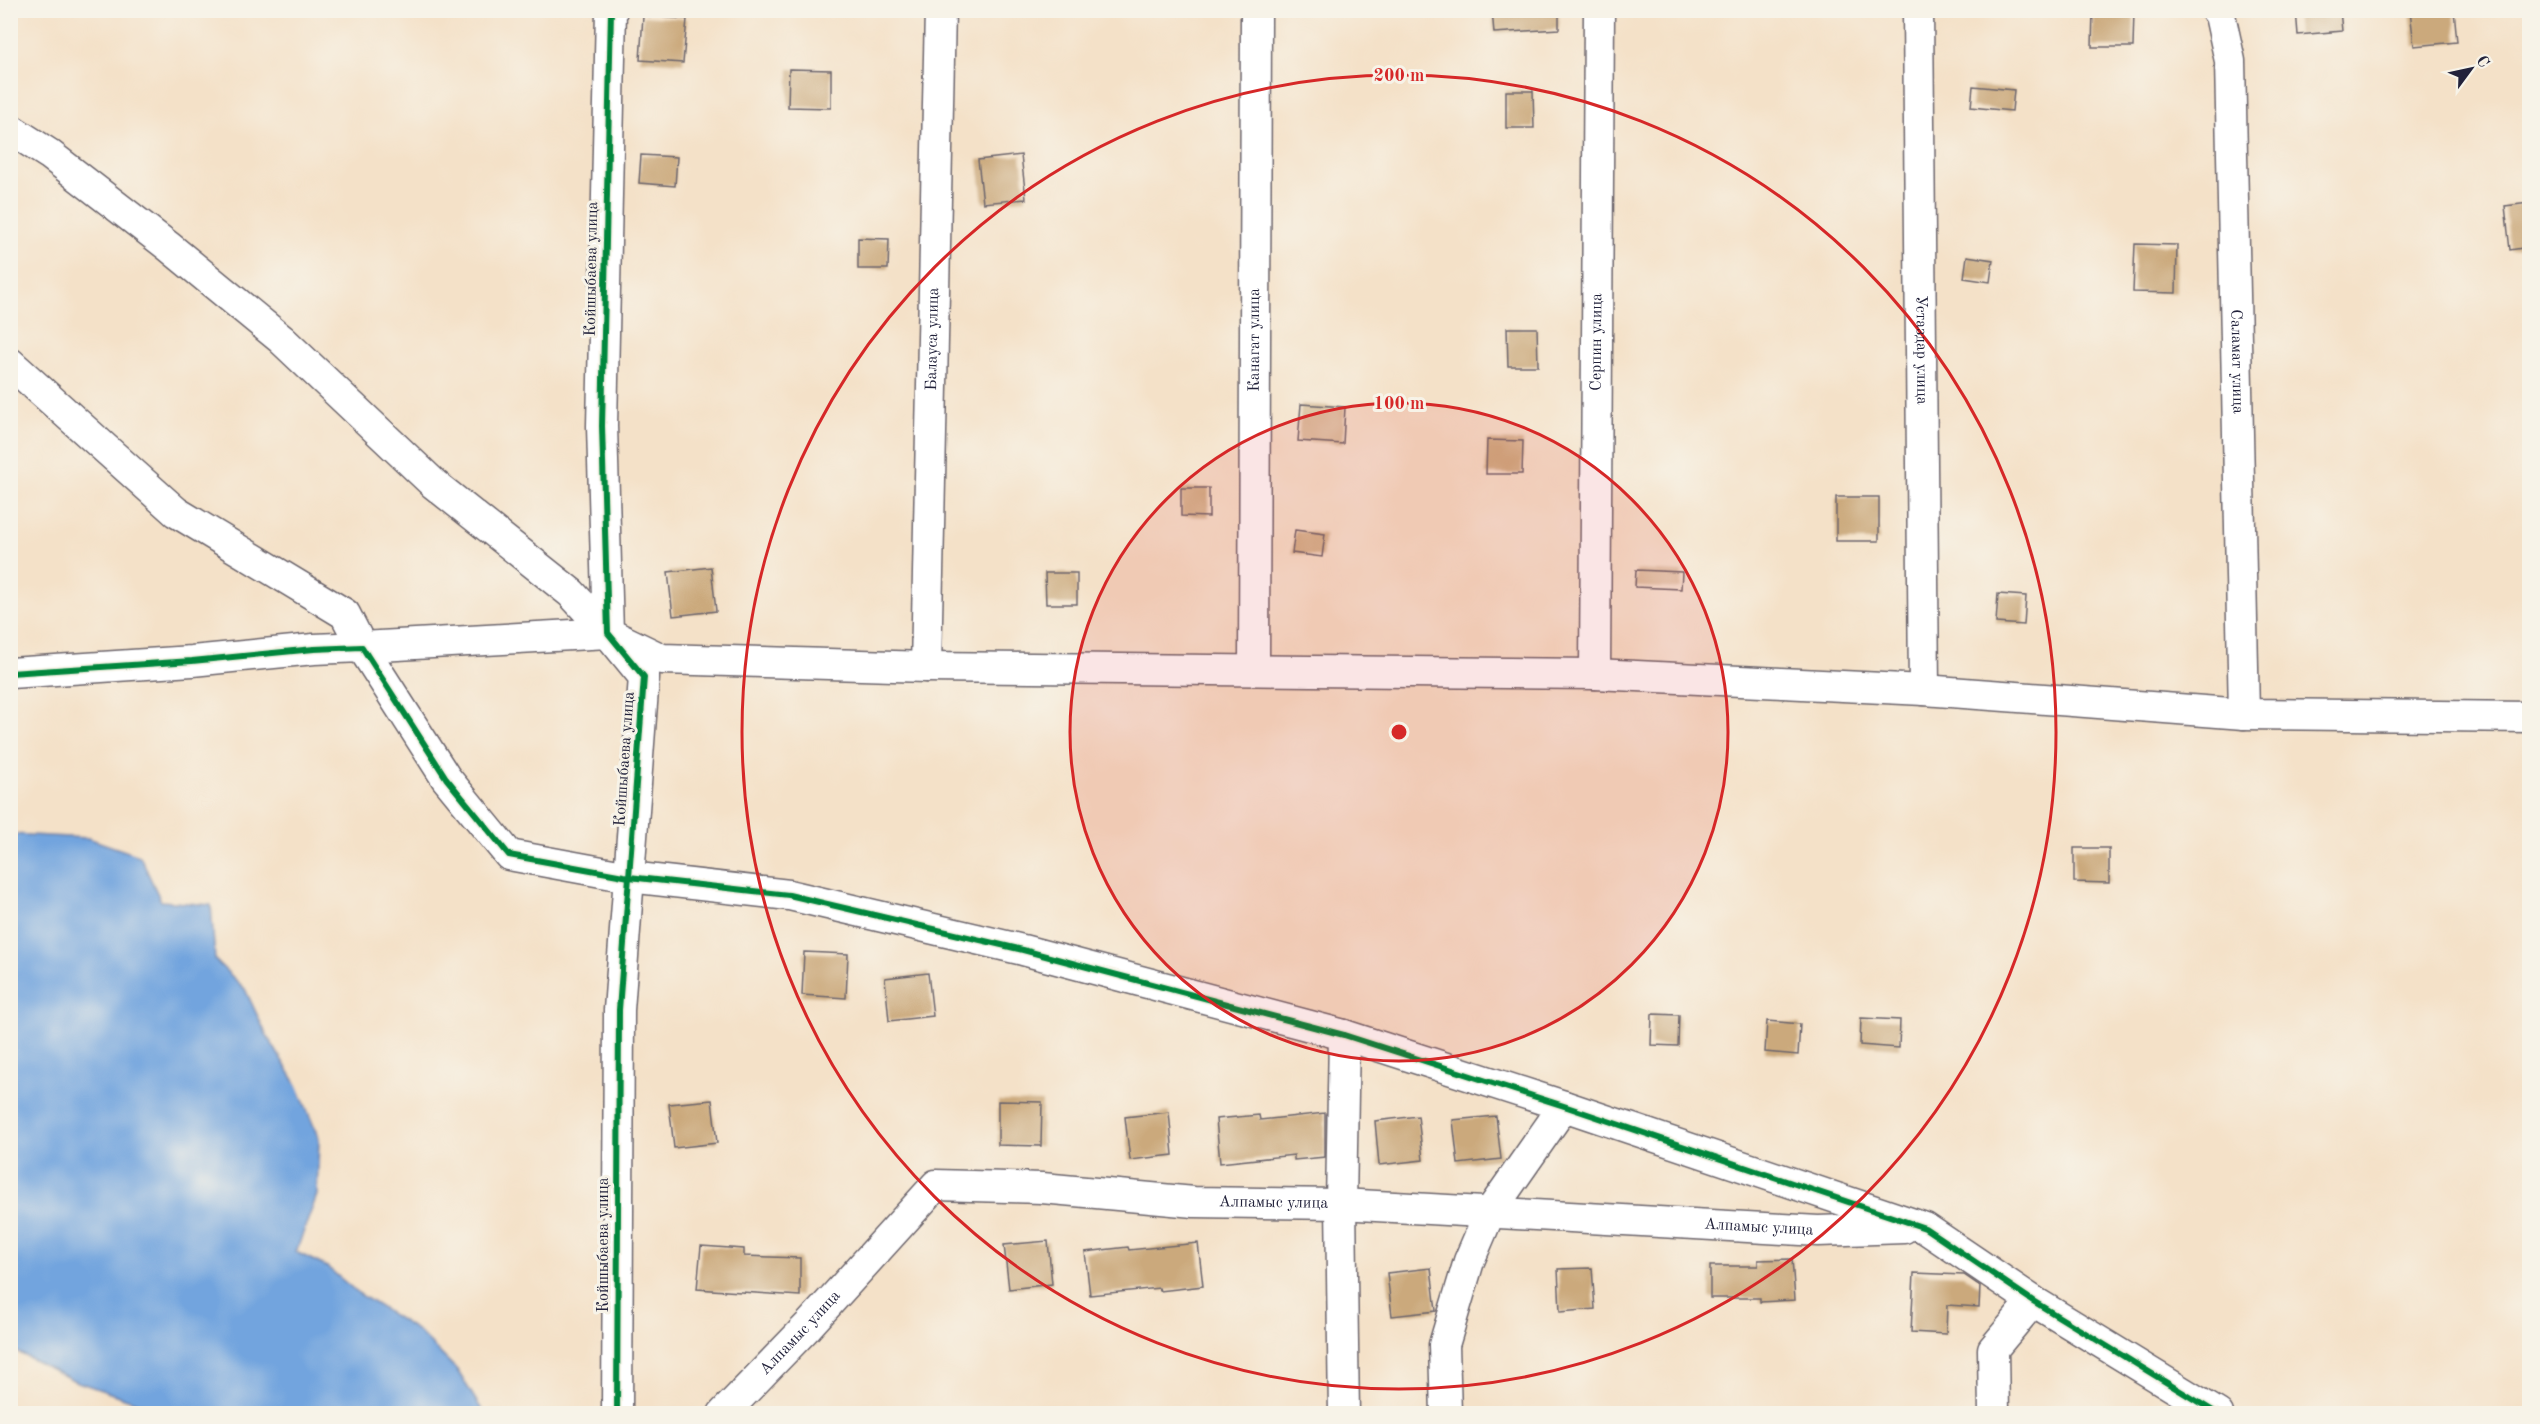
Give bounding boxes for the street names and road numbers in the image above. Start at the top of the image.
street label: Койшыбаева улица [583,201,601,337]
street label: Балауса улица [924,287,942,391]
street label: Канагат улица [1247,288,1263,392]
street label: Серпин улица [1589,293,1605,391]
street label: Устаздар улица [1913,295,1929,405]
street label: Саламат улица [2227,309,2246,414]
street label: Койшыбаева улица [612,691,638,827]
street label: Койшыбаева улица [596,1177,612,1313]
street label: Алпамыс улица [1219,1194,1328,1212]
street label: Алпамыс улица [1704,1217,1814,1239]
street label: Алпамыс улица [757,1288,844,1378]

